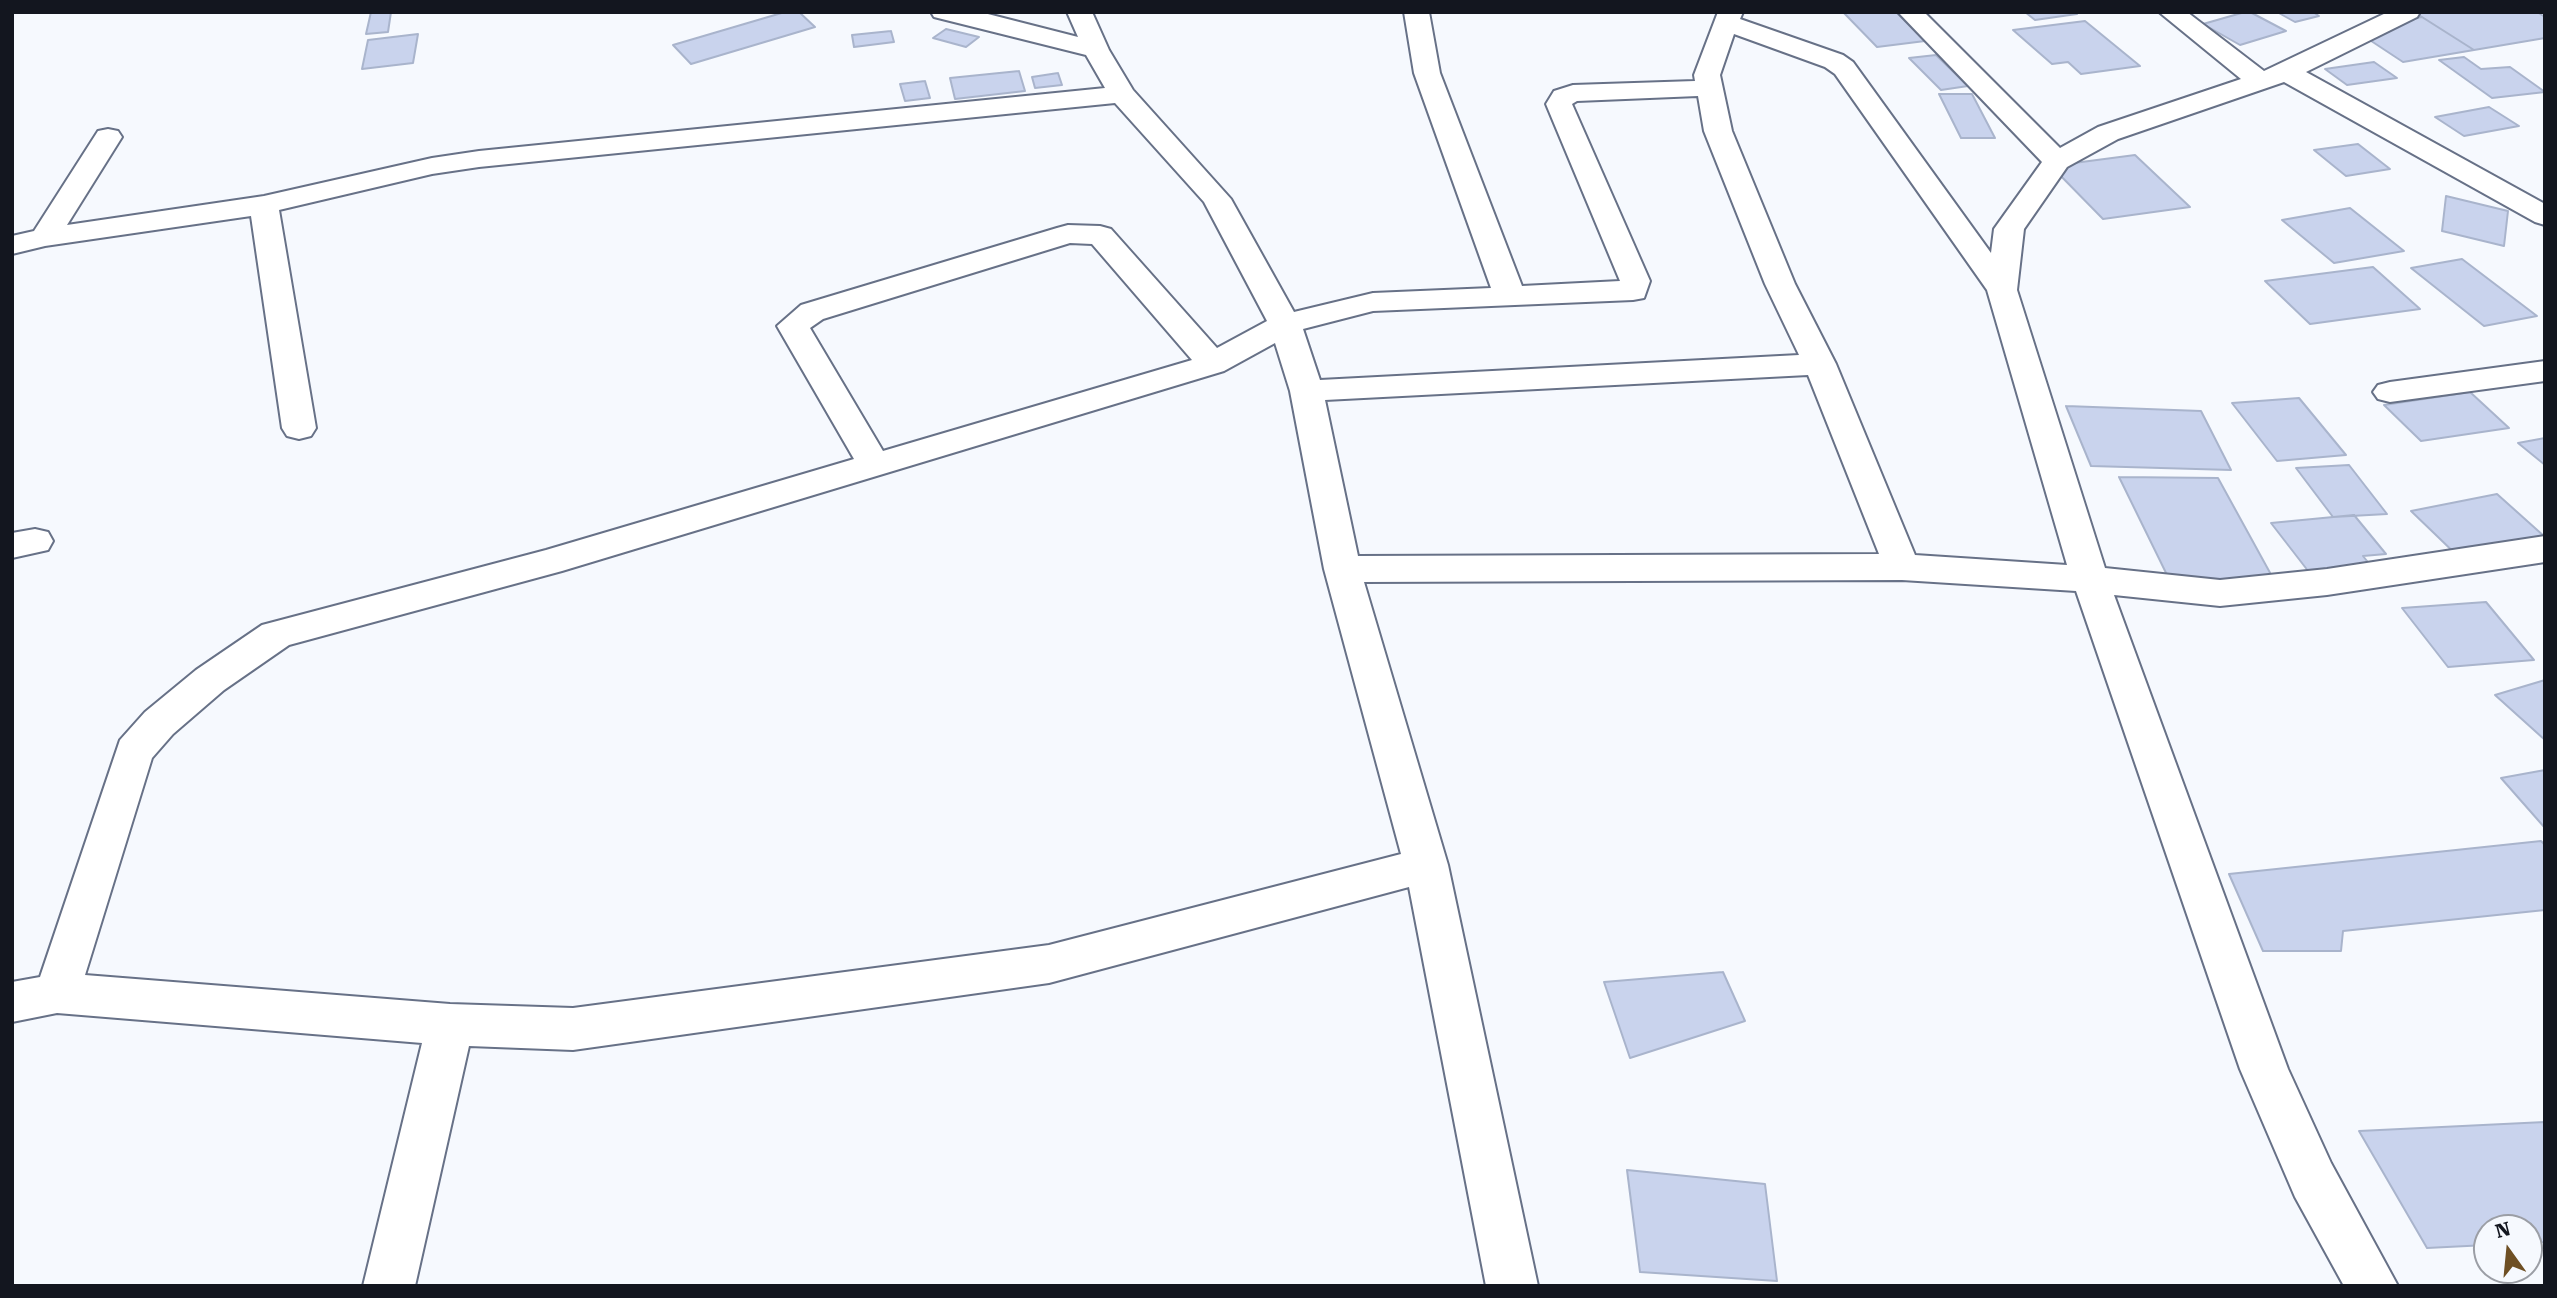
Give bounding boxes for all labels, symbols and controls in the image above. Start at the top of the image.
north arrow [2473,1214,2543,1284]
text: N [2493,1217,2513,1243]

